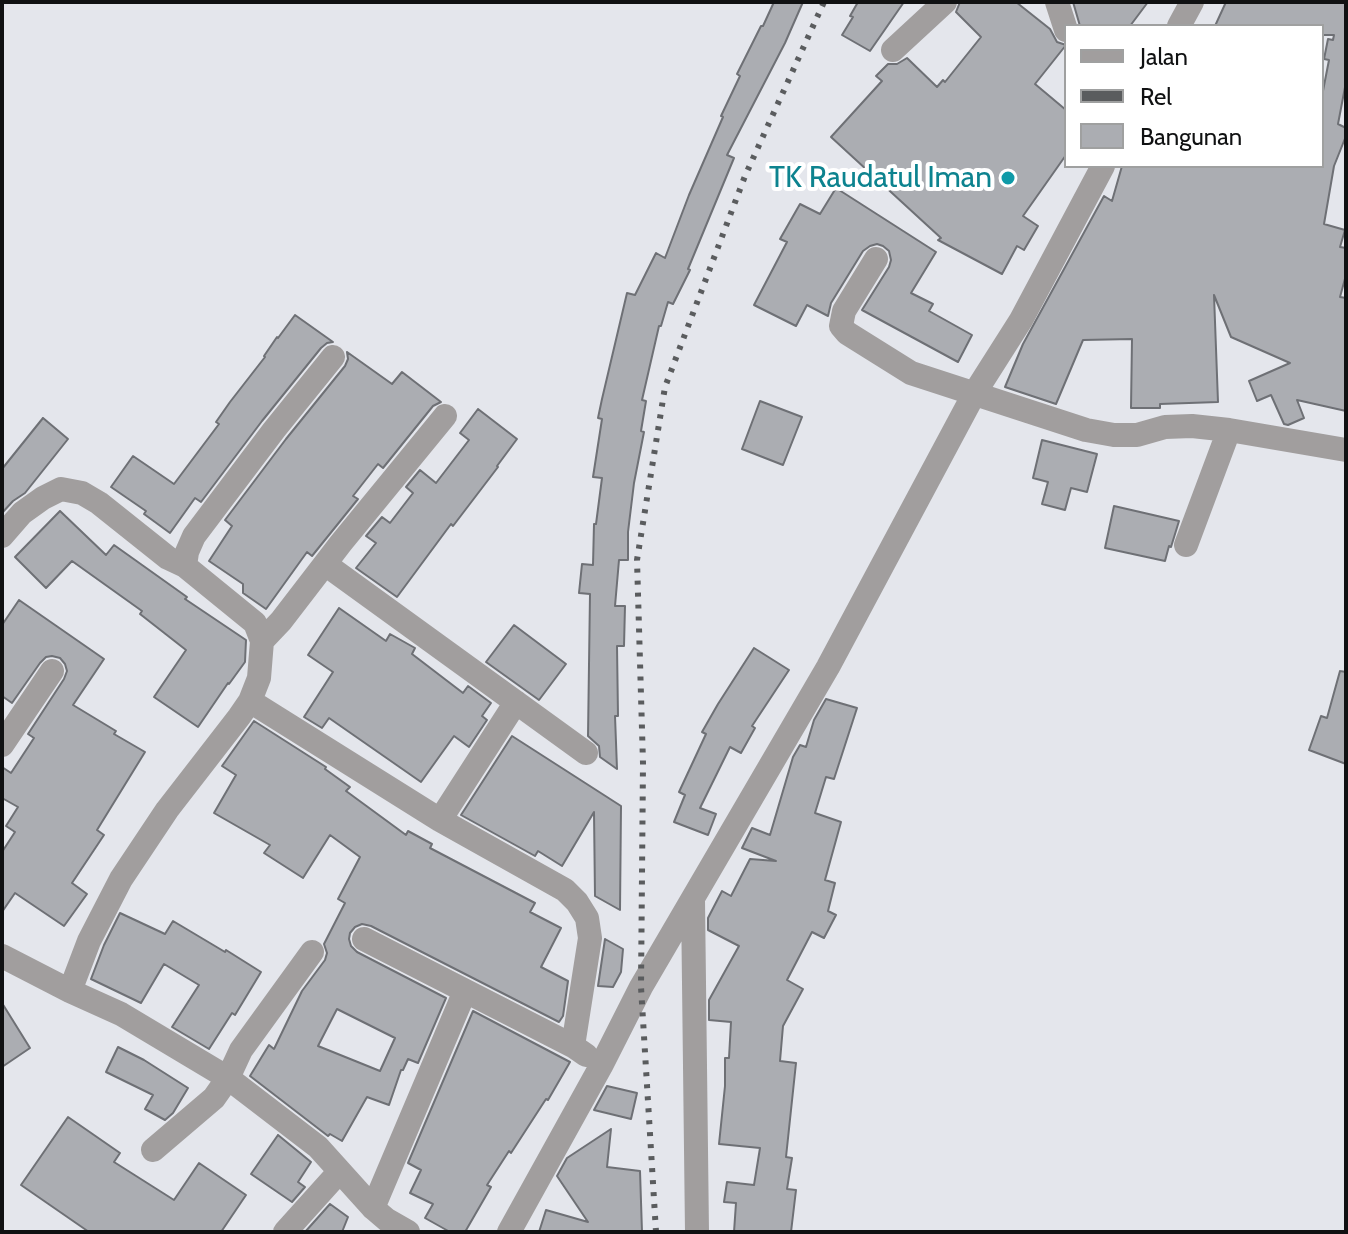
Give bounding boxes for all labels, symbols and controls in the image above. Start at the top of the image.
legend [1064,24,1324,168]
text: Jalan [1140,42,1188,71]
text: Rel [1140,82,1172,111]
text: Bangunan [1140,122,1242,151]
place label: TK Raudatul Iman [769,160,992,196]
marker: TK Raudatul Iman [999,169,1017,187]

